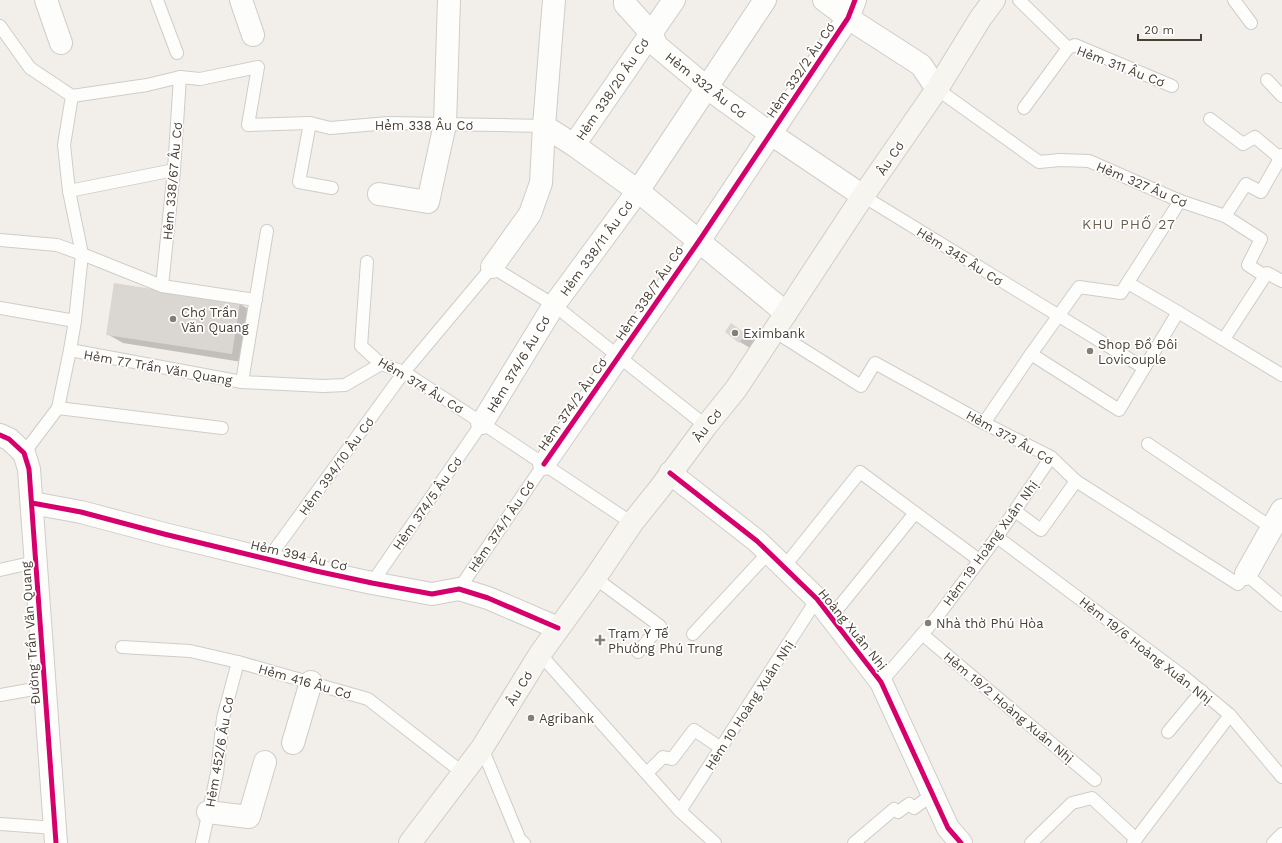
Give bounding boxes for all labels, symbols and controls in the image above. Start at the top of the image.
scale bar [1138,16,1201,42]
street label: Hẻm 332/2 Âu Cơ [762,19,838,121]
text: 20 m [1144,23,1174,37]
street label: Hẻm 338/20 Âu Cơ [572,35,652,143]
street label: Hẻm 311 Âu Cơ [1075,42,1167,90]
street label: Hẻm 332 Âu Cơ [662,49,750,122]
street label: Hẻm 338 Âu Cơ [375,117,473,133]
street label: Hẻm 338/67 Âu Cơ [159,121,185,241]
street label: Âu Cơ [873,138,907,178]
street label: Hẻm 327 Âu Cơ [1094,158,1190,210]
street label: Hẻm 338/11 Âu Cơ [556,197,636,299]
district label: KHU PHỐ 27 [1082,215,1176,232]
street label: Hẻm 345 Âu Cơ [914,223,1006,289]
street label: Hẻm 338/7 Âu Cơ [611,242,687,344]
place label: Chợ Trần Văn Quang [181,305,249,335]
street label: Hẻm 374/6 Âu Cơ [483,313,553,415]
marker: Chợ Trần Văn Quang [168,314,178,324]
place label: Eximbank [743,326,806,341]
marker: Eximbank [730,328,740,338]
place label: Shop Đồ Đôi Lovicouple [1098,337,1177,367]
marker: Shop Đồ Đôi Lovicouple [1085,346,1095,356]
street label: Hẻm 77 Trần Văn Quang [82,347,233,388]
street label: Hẻm 374 Âu Cơ [375,353,467,417]
street label: Hẻm 374/2 Âu Cơ [534,354,610,454]
street label: Âu Cơ [689,405,725,445]
street label: Hẻm 373 Âu Cơ [964,406,1057,468]
street label: Hẻm 394/10 Âu Cơ [295,414,377,518]
street label: Hẻm 374/5 Âu Cơ [389,453,465,553]
street label: Hẻm 374/1 Âu Cơ [464,477,538,575]
street label: Hẻm 19 Hoàng Xuân Nhị [940,478,1041,609]
street label: Hẻm 394 Âu Cơ [249,536,349,574]
street label: Đường Trần Văn Quang [18,561,43,705]
street label: Hoàng Xuân Nhị [815,586,890,673]
street label: Hẻm 19/6 Hoàng Xuân Nhị [1076,594,1215,707]
place label: Nhà thờ Phú Hòa [936,616,1044,631]
marker: Nhà thờ Phú Hòa [923,618,933,628]
place label: Trạm Y Tế Phường Phú Trung [608,626,723,656]
marker: Trạm Y Tế Phường Phú Trung [595,635,605,645]
street label: Hẻm 10 Hoàng Xuân Nhị [702,638,797,773]
street label: Hẻm 19/2 Hoàng Xuân Nhị [941,649,1076,766]
street label: Hẻm 416 Âu Cơ [257,660,354,702]
street label: Âu Cơ [502,668,536,708]
street label: Hẻm 452/6 Âu Cơ [201,695,237,808]
place label: Agribank [539,711,595,726]
marker: Agribank [526,713,536,723]

